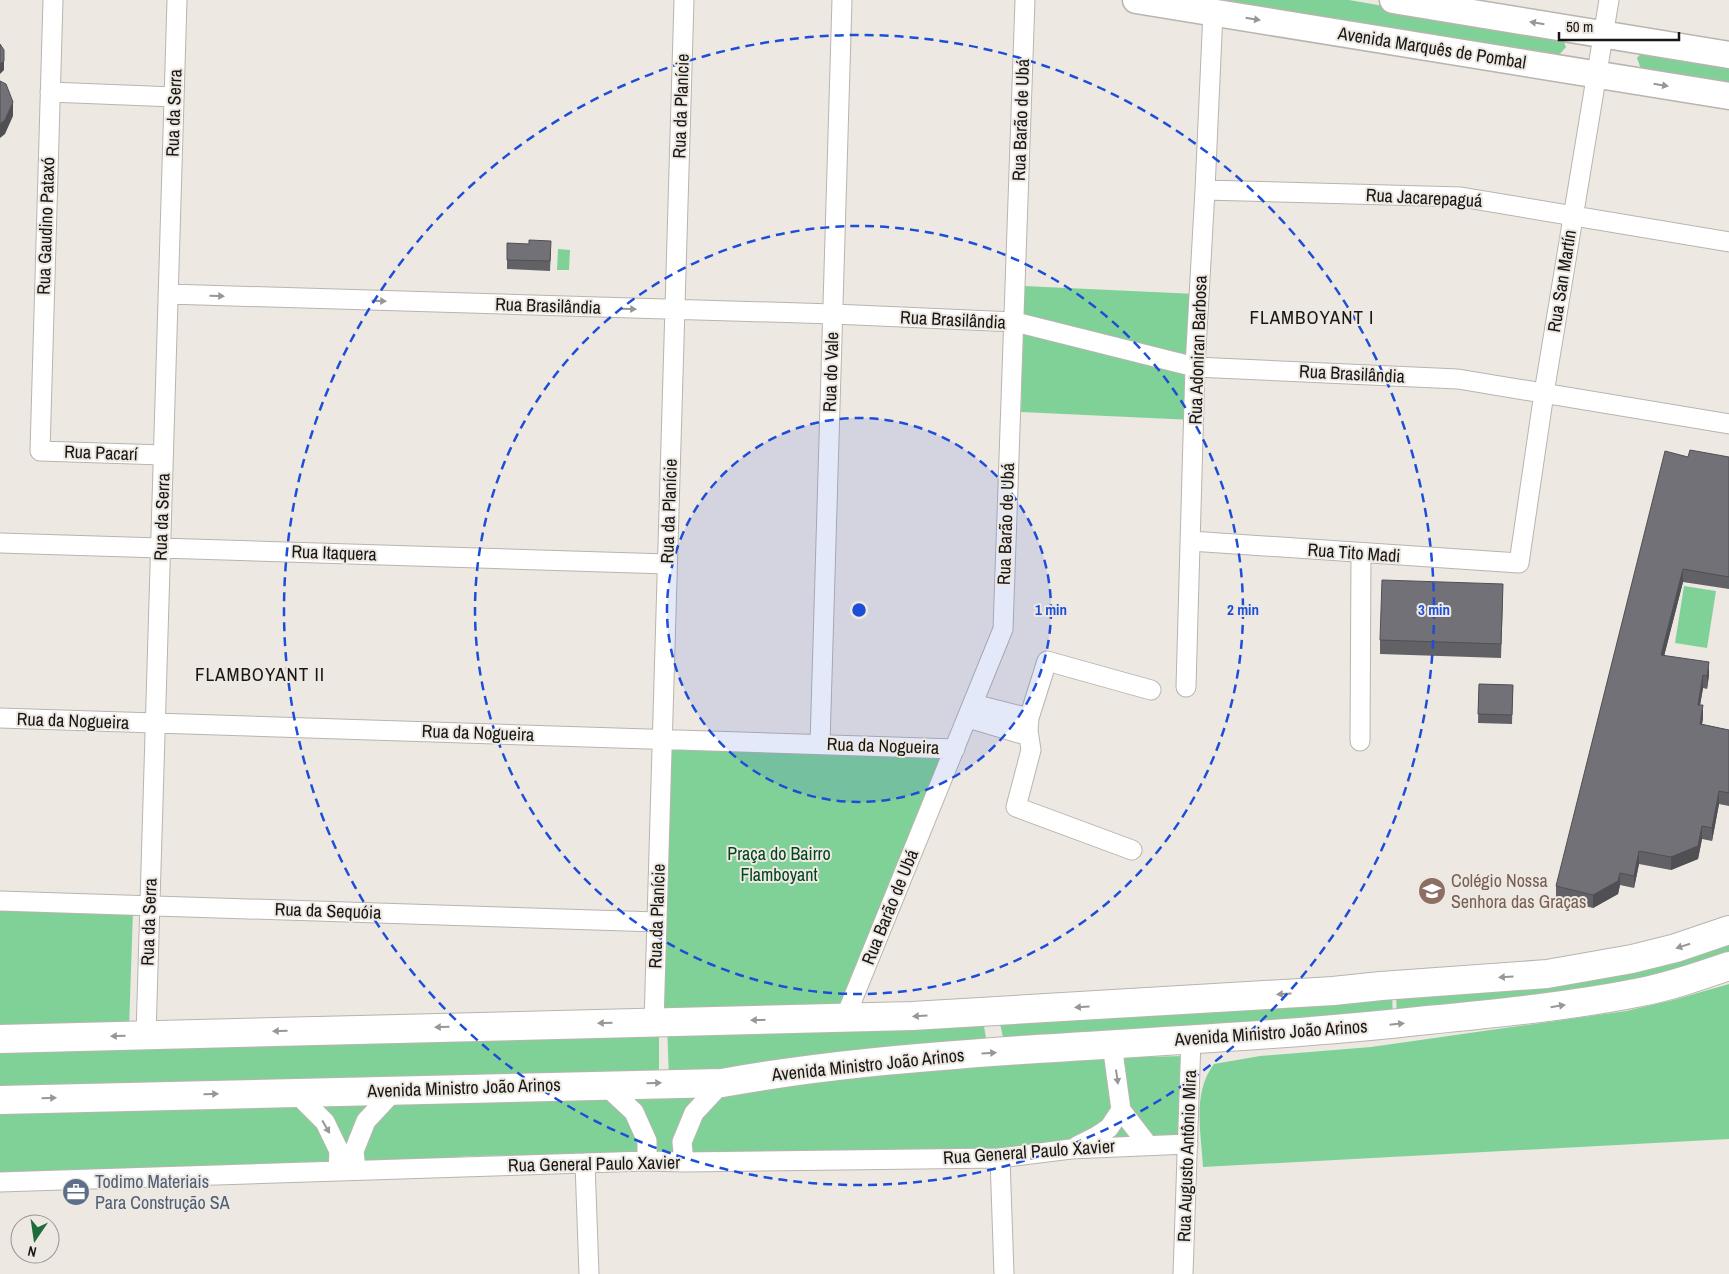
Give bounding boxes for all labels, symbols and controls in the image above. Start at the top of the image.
scale bar [1559,10,1679,42]
one-way arrow [1245,15,1261,23]
text: 50 m [1566,16,1593,37]
one-way arrow [1529,19,1545,27]
street label: Avenida Marquês de Pombal [1335,20,1528,75]
street label: Rua da Planície [666,53,695,159]
street label: Rua Barão de Ubá [1006,58,1035,182]
street label: Rua da Serra [159,69,188,157]
one-way arrow [1653,82,1669,90]
street label: Rua Gaudino Pataxó [31,157,60,295]
street label: Rua Jacarepaguá [1365,182,1483,213]
street label: Rua San Martín [1541,228,1582,334]
street label: Rua Adoniran Barbosa [1182,275,1213,425]
street label: Rua Brasilândia [495,291,601,320]
one-way arrow [209,292,225,300]
one-way arrow [372,297,388,305]
street label: Rua Brasilândia [900,304,1007,335]
district label: FLAMBOYANT I [1250,304,1374,330]
one-way arrow [621,305,637,313]
street label: Rua do Vale [817,331,844,412]
street label: Rua Brasilândia [1299,358,1406,389]
street label: Rua Pacarí [64,439,139,466]
street label: Rua da Planície [654,458,683,564]
street label: Rua Barão de Ubá [991,462,1020,586]
street label: Rua da Serra [147,473,176,561]
street label: Rua Tito Madi [1307,537,1401,568]
street label: Rua Itaquera [291,539,377,566]
text: 1 min [1035,599,1067,620]
text: 2 min [1227,599,1259,620]
text: 3 min [1418,599,1450,620]
centre of rings [850,601,868,619]
district label: FLAMBOYANT II [195,661,325,687]
street label: Rua da Nogueira [16,706,130,735]
street label: Rua da Nogueira [421,718,535,747]
street label: Rua da Nogueira [826,731,940,760]
park label: Praça do Bairro Flamboyant [727,841,831,887]
street label: Rua Barão de Ubá [855,845,924,968]
street label: Rua da Planície [642,863,671,969]
place label: Colégio Nossa Senhora das Graças [1451,868,1586,914]
school or university icon: Colégio Nossa Senhora das Graças [1417,876,1447,906]
street label: Rua da Serra [134,878,163,966]
street label: Rua da Sequóia [274,896,382,925]
one-way arrow [1675,942,1690,950]
one-way arrow [1498,973,1514,981]
one-way arrow [1276,990,1292,998]
one-way arrow [1550,1002,1566,1010]
one-way arrow [1074,1003,1090,1011]
one-way arrow [912,1012,928,1020]
street label: Avenida Ministro João Arinos [1173,1013,1368,1052]
one-way arrow [750,1016,766,1024]
one-way arrow [597,1020,613,1028]
one-way arrow [1389,1020,1405,1028]
one-way arrow [434,1024,450,1032]
one-way arrow [272,1028,288,1036]
one-way arrow [109,1032,125,1040]
street label: Avenida Ministro João Arinos [769,1042,965,1087]
one-way arrow [981,1048,997,1056]
one-way arrow [1113,1069,1121,1085]
street label: Rua Augusto Antônio Mira [1171,1069,1202,1243]
street label: Avenida Ministro João Arinos [366,1072,561,1103]
one-way arrow [646,1079,662,1087]
one-way arrow [203,1090,219,1098]
one-way arrow [41,1094,57,1102]
one-way arrow [322,1120,331,1133]
street label: Rua General Paulo Xavier [942,1133,1116,1170]
street label: Rua General Paulo Xavier [508,1149,680,1178]
place label: Todimo Materiais Para Construção SA [95,1169,230,1215]
office icon: Todimo Materiais Para Construção SA [61,1177,91,1207]
north arrow [10,1214,60,1264]
text: N [26,1242,38,1261]

